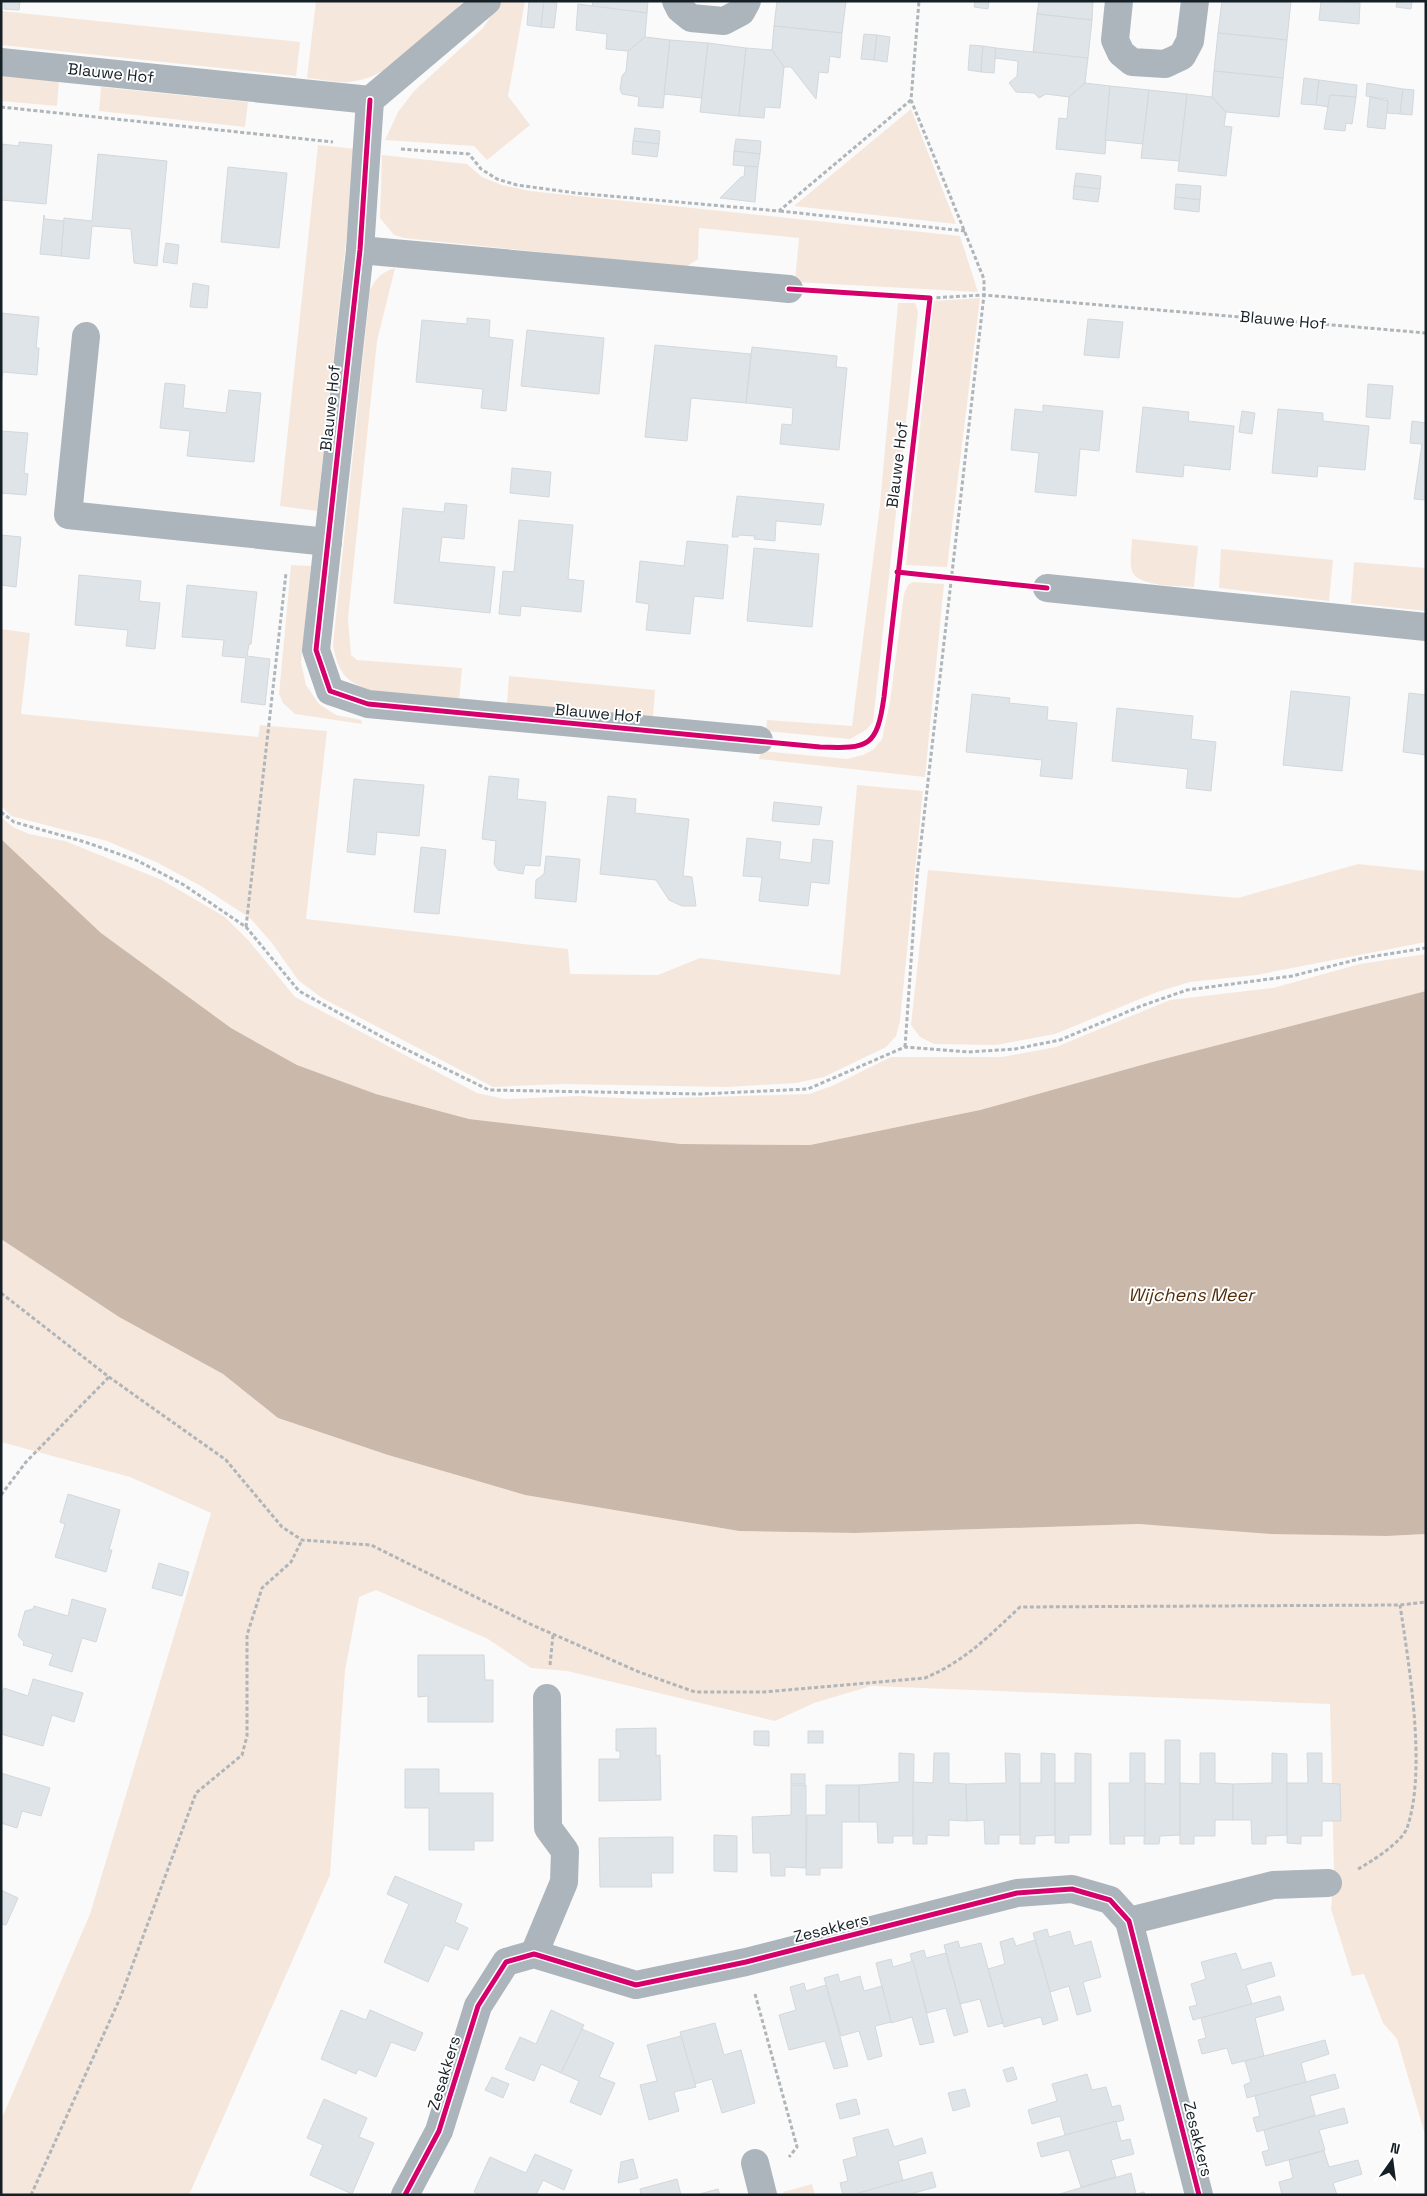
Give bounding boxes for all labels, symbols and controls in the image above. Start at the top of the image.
street label: Blauwe Hof [67,58,155,88]
street label: Blauwe Hof [1239,306,1327,334]
street label: Blauwe Hof [315,364,345,452]
street label: Blauwe Hof [881,421,913,509]
street label: Blauwe Hof [554,699,642,727]
water label: Wijchens Meer [1128,1283,1256,1306]
street label: Zesakkers [791,1909,871,1947]
street label: Zesakkers [423,2033,465,2113]
street label: Zesakkers [1179,2099,1217,2179]
north arrow [1367,2136,1417,2186]
text: N [1388,2139,1402,2158]

